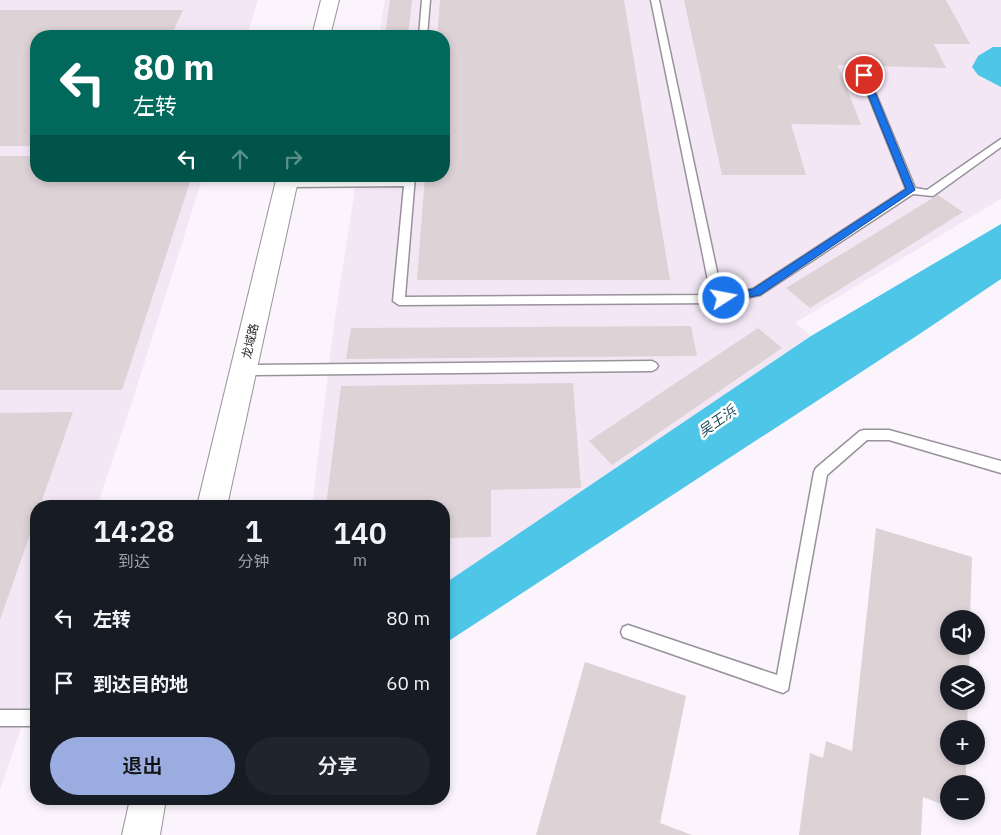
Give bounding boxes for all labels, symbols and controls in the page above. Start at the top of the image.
text: 80 m [133,44,215,90]
icon: left [50,50,115,115]
pin [843,54,885,96]
icon: arrive [850,61,878,89]
text: 左转 [133,91,177,120]
icon: left [173,145,201,173]
icon: ahead [226,145,254,173]
icon: right [279,145,307,173]
position arrow [697,271,749,323]
street label: 龙域路 [239,322,261,360]
water label: 吴王浜 [695,401,740,440]
text: 14:28 [93,511,175,550]
text: 1 [245,511,263,550]
text: 140 [333,513,387,552]
text: m [353,550,367,570]
text: 到达 [118,551,150,571]
text: 分钟 [238,551,270,571]
icon: left [50,604,78,632]
text: 80 m [386,606,430,630]
text: 左转 [93,607,131,631]
map controls [940,610,985,820]
button: sound [940,610,985,655]
button: layers [940,665,985,710]
icon: arrive [50,669,78,697]
text: 60 m [386,671,430,695]
text: 到达目的地 [93,672,188,696]
button: + [940,720,985,765]
button: 退出 [50,737,235,795]
button: 分享 [245,737,430,795]
button: − [940,775,985,820]

